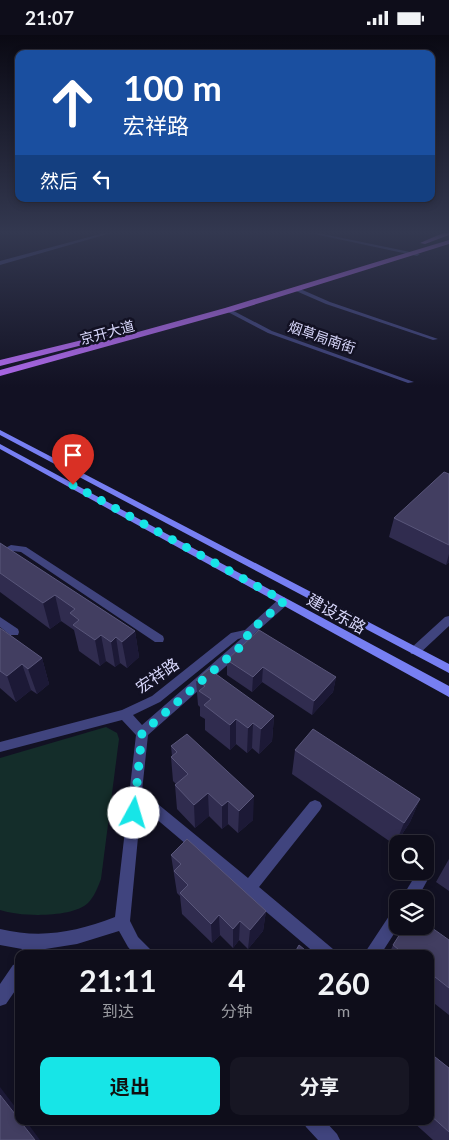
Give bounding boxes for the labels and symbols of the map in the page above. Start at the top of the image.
street label: 京开大道 [78,317,136,347]
street label: 烟草局南街 [286,318,358,356]
pin [52,434,94,485]
street label: 建设东路 [304,589,370,637]
street label: 宏祥路 [132,653,182,697]
position arrow [107,786,159,838]

